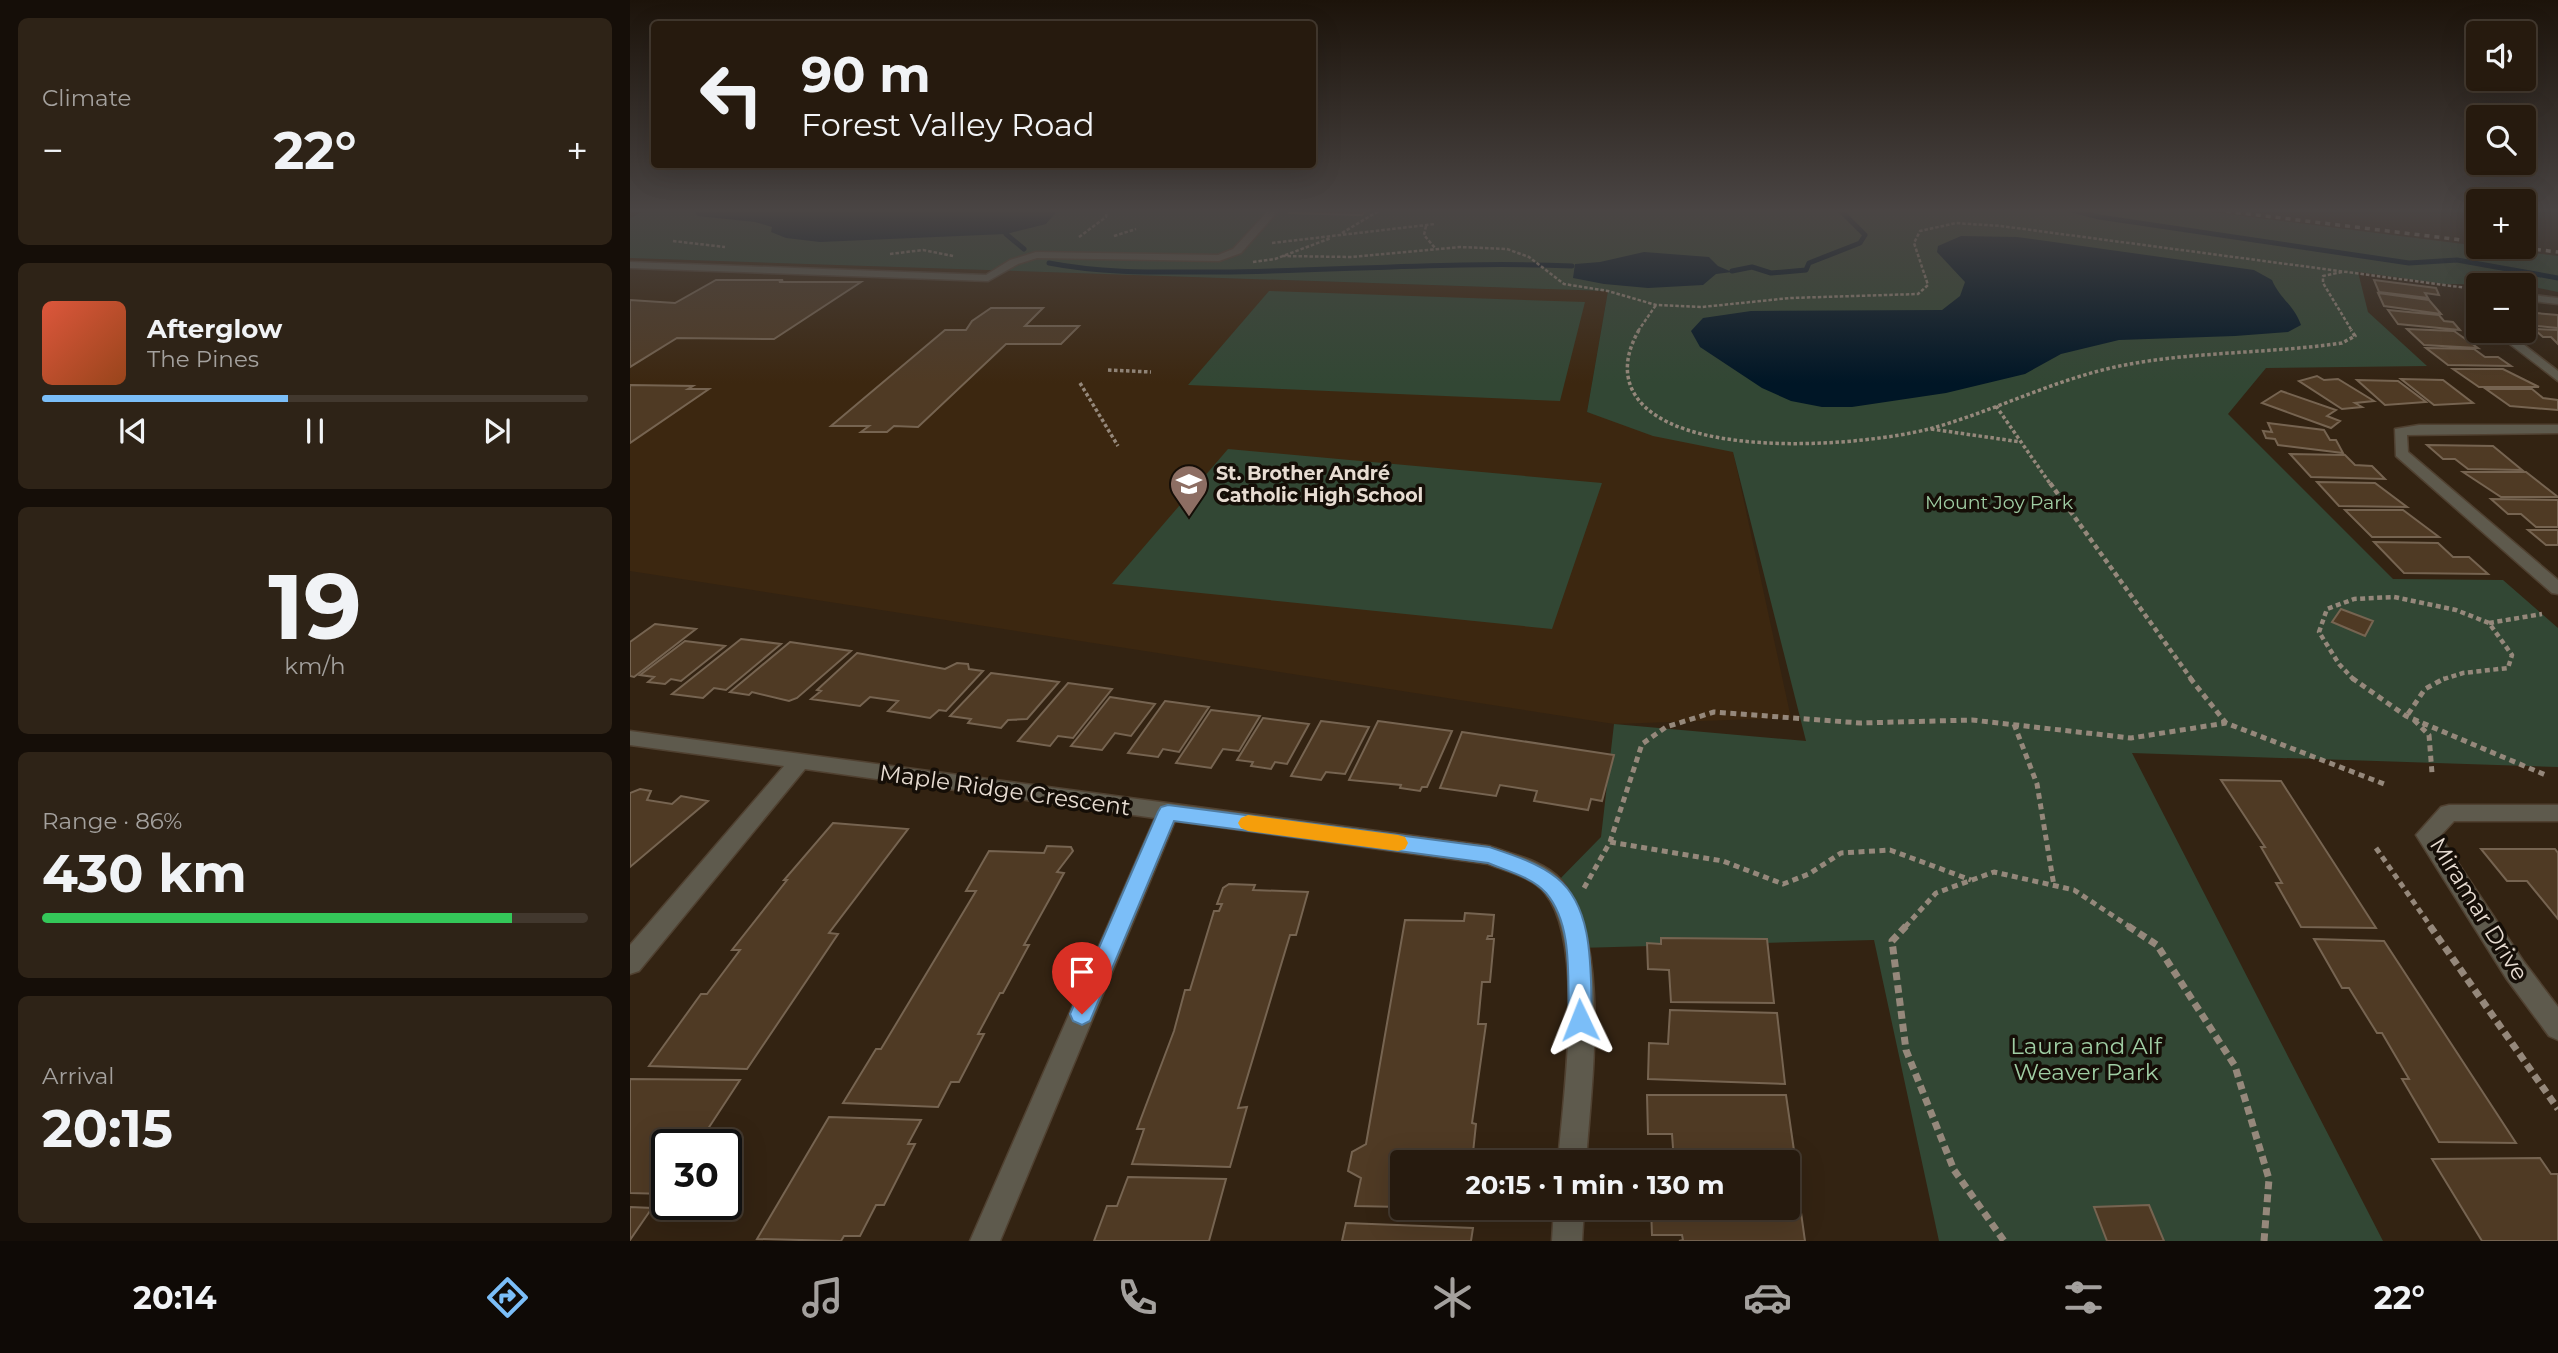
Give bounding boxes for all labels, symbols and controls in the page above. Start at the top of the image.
map controls [2466,21,2536,343]
button: sound [2466,21,2536,91]
text: 90 m [801,45,931,104]
icon: left [686,49,777,140]
text: Climate [42,84,131,112]
text: Forest Valley Road [801,105,1095,144]
button: search [2466,105,2536,175]
text: 22° [273,119,357,182]
text: − [42,127,64,174]
text: + [566,127,588,174]
button: + [2466,189,2536,259]
button: − [2466,273,2536,343]
text: Afterglow [147,313,282,345]
text: The Pines [147,345,259,373]
icon: previous [114,412,152,450]
icon: pause [296,412,334,450]
icon: next [478,412,516,450]
place label: St. Brother André Catholic High School [1216,462,1423,507]
school or university icon: St. Brother André Catholic High School [1168,463,1210,518]
park label: Mount Joy Park [1925,491,2074,514]
text: 19 [268,551,362,662]
text: km/h [284,652,346,680]
street label: Maple Ridge Crescent [878,759,1132,821]
text: Range · 86% [42,807,182,835]
street label: Miramar Drive [2424,832,2534,986]
text: 430 km [42,842,247,905]
pin [1052,942,1112,1014]
icon: arrive [1063,953,1101,991]
position arrow [1543,983,1617,1057]
park label: Laura and Alf Weaver Park [2010,1032,2163,1086]
text: Arrival [42,1062,115,1090]
text: 20:15 [42,1097,173,1160]
speed limit sign: 30 [651,1129,742,1220]
text: 20:15 · 1 min · 130 m [1465,1169,1725,1201]
icon: directions [483,1273,532,1322]
icon: music [798,1273,847,1322]
icon: phone [1113,1273,1162,1322]
icon: climate [1428,1273,1477,1322]
icon: car [1743,1273,1792,1322]
icon: filters [2059,1273,2108,1322]
text: 20:14 [133,1278,217,1317]
text: 22° [2374,1278,2425,1317]

